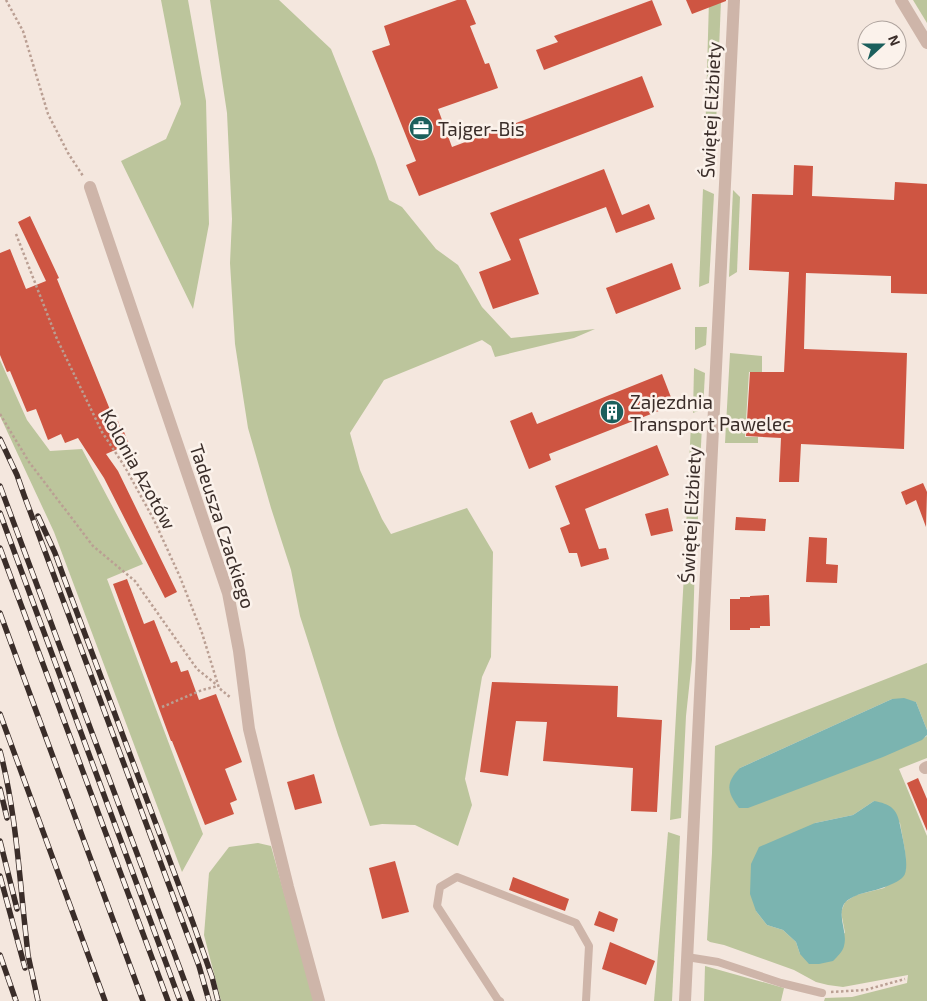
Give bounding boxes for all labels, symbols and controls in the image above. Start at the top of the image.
north arrow [857,20,907,70]
text: N [885,32,904,48]
street label: Świętej Elżbiety [695,41,725,179]
office icon: Tajger-Bis [408,115,434,141]
place label: Tajger-Bis [438,117,525,140]
place label: Zajezdnia Transport Pawelec [630,390,791,435]
building icon: Zajezdnia Transport Pawelec [599,399,625,425]
street label: Kolonia Azotów [96,405,182,533]
street label: Tadeusza Czackiego [186,441,260,611]
street label: Świętej Elżbiety [675,446,705,584]

